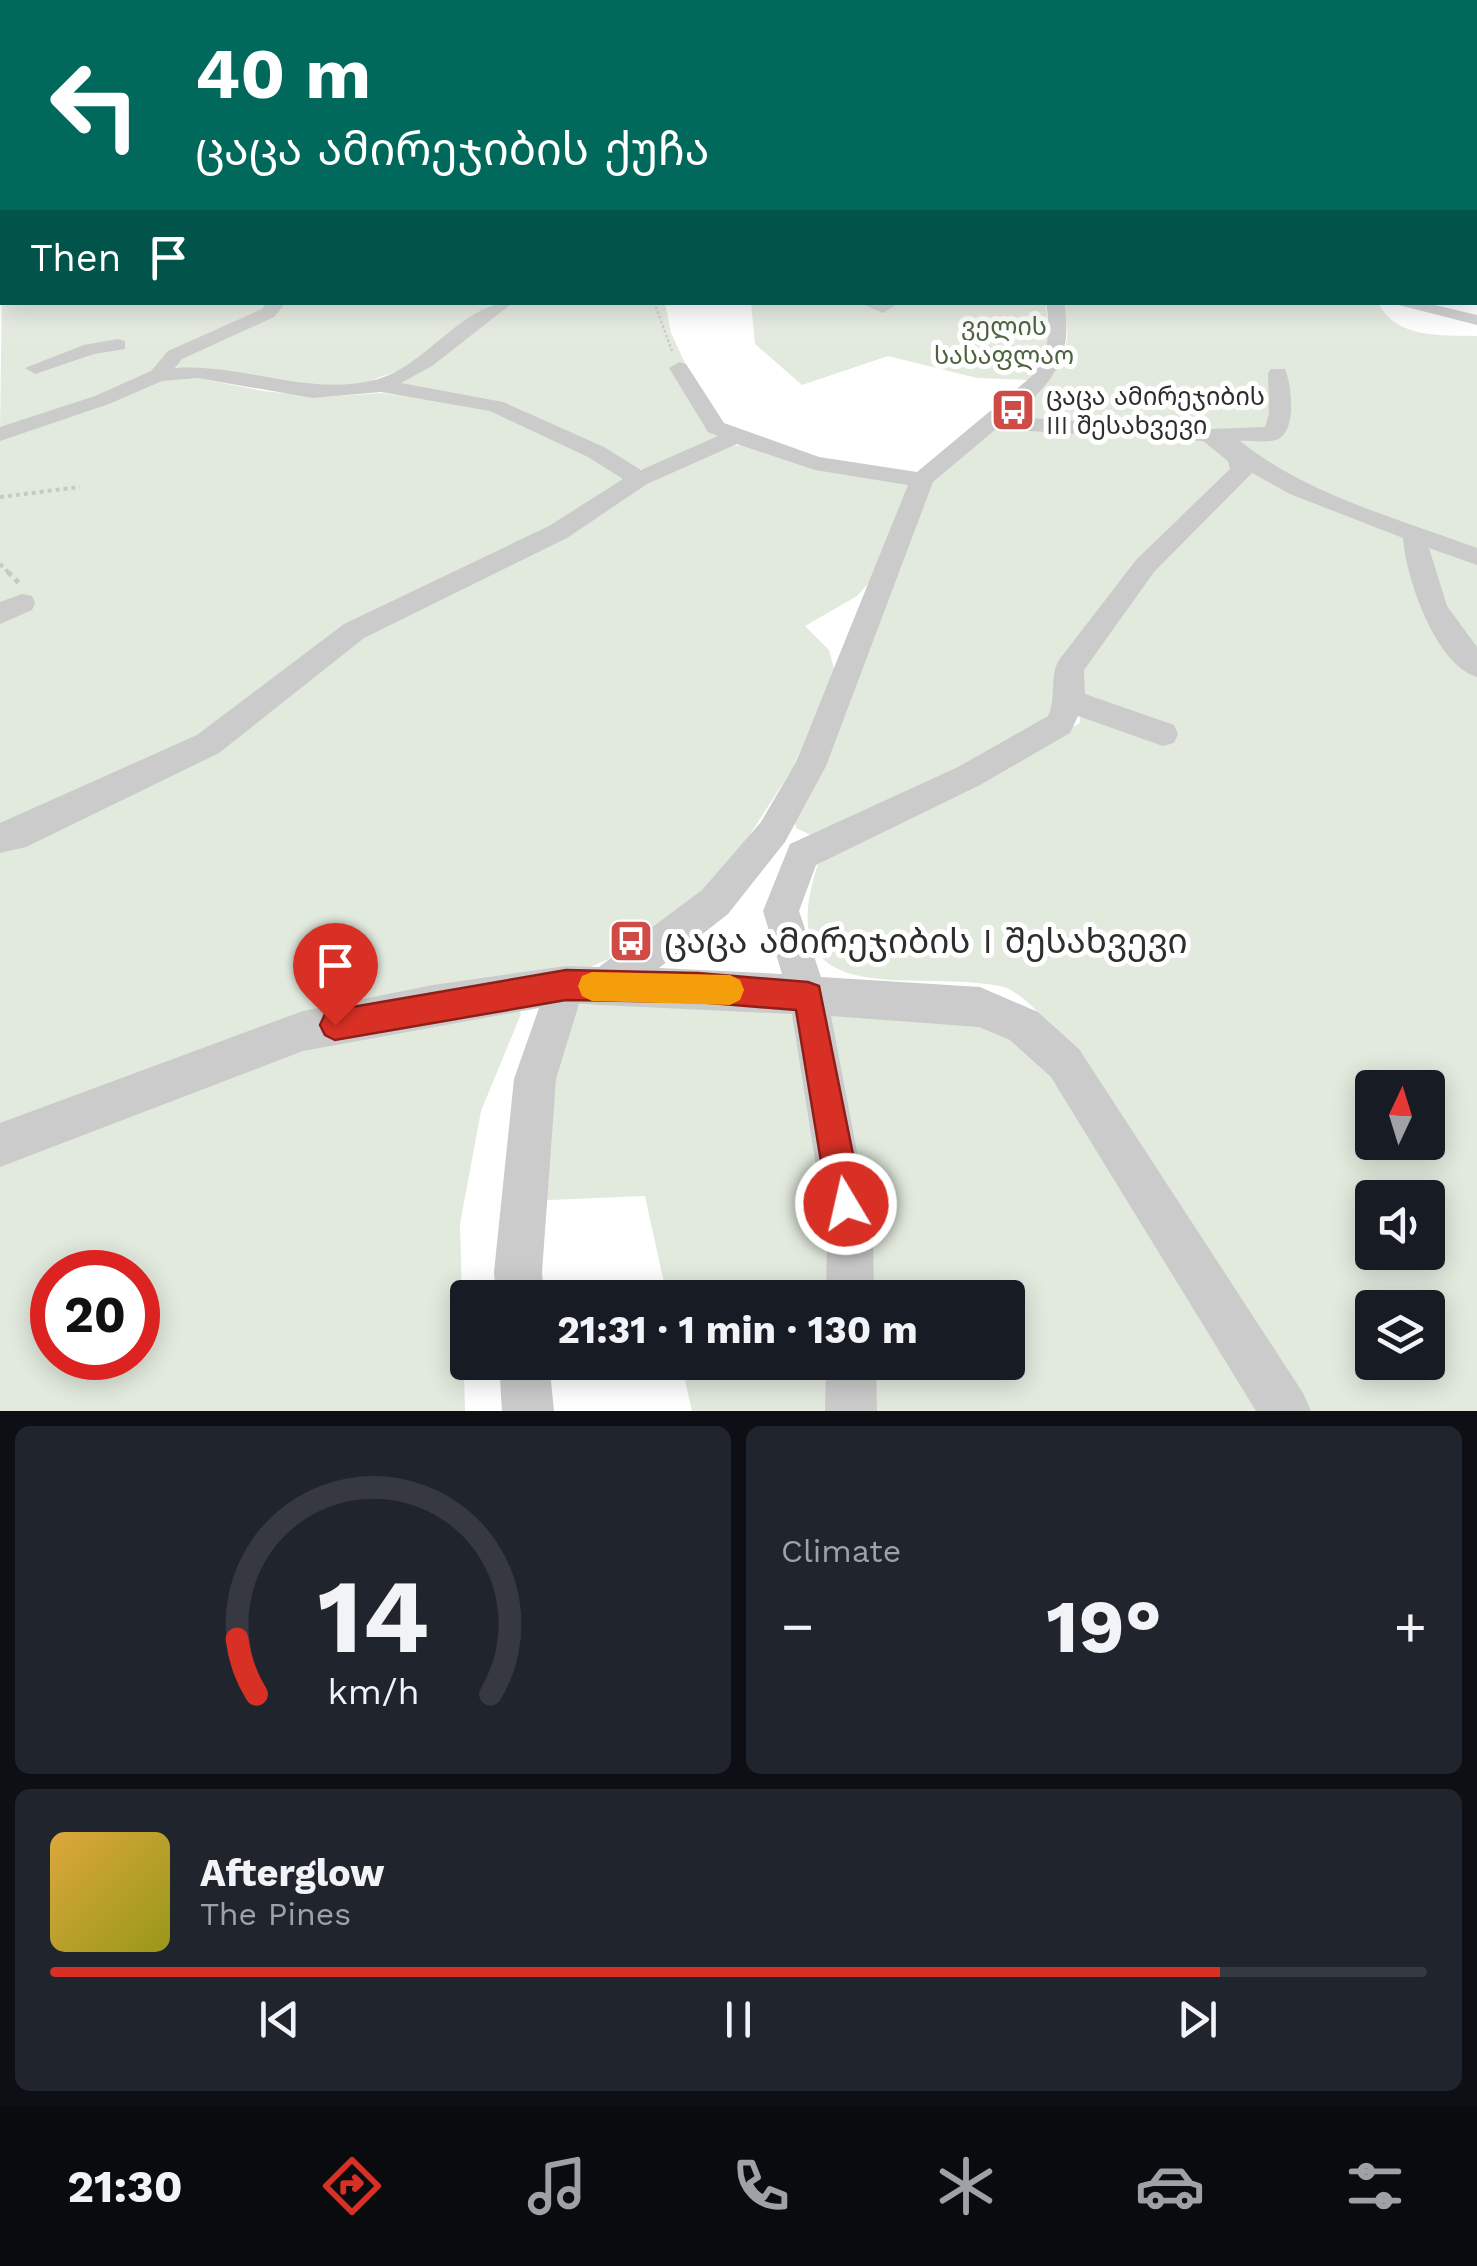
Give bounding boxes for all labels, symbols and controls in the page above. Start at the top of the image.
text: 40 m [195,33,371,115]
icon: left [30,40,160,170]
text: ცაცა ამირეჯიბის ქუჩა [195,123,710,176]
icon: arrive [141,230,196,285]
text: Then [30,236,121,280]
park label: ველის სასაფლაო [934,312,1074,371]
place label: ცაცა ამირეჯიბის III შესახვევი [1046,382,1265,440]
bus stop icon: ცაცა ამირეჯიბის III შესახვევი [990,387,1036,433]
bus stop icon: ცაცა ამირეჯიბის I შესახვევი [608,918,654,964]
place label: ცაცა ამირეჯიბის I შესახვევი [664,920,1188,962]
pin [293,923,378,1026]
icon: arrive [308,938,363,993]
north arrow [1355,1070,1445,1160]
map controls [1355,1070,1445,1380]
position arrow [794,1152,898,1256]
button: sound [1355,1180,1445,1270]
speed limit sign: 20 [30,1250,160,1380]
button: layers [1355,1290,1445,1380]
text: 21:31 · 1 min · 130 m [557,1308,918,1352]
text: Climate [781,1532,901,1570]
text: 14 [317,1555,429,1677]
text: 19° [1046,1582,1162,1670]
text: − [781,1594,814,1658]
text: + [1394,1594,1427,1658]
text: km/h [327,1671,419,1713]
text: Afterglow [200,1851,385,1895]
text: The Pines [200,1895,351,1933]
icon: previous [252,1992,307,2047]
icon: pause [711,1992,766,2047]
icon: next [1170,1992,1225,2047]
icon: directions [317,2151,387,2221]
icon: music [522,2151,592,2221]
icon: phone [726,2151,796,2221]
icon: climate [931,2151,1001,2221]
icon: car [1135,2151,1205,2221]
icon: filters [1340,2151,1410,2221]
text: 21:30 [67,2160,183,2213]

